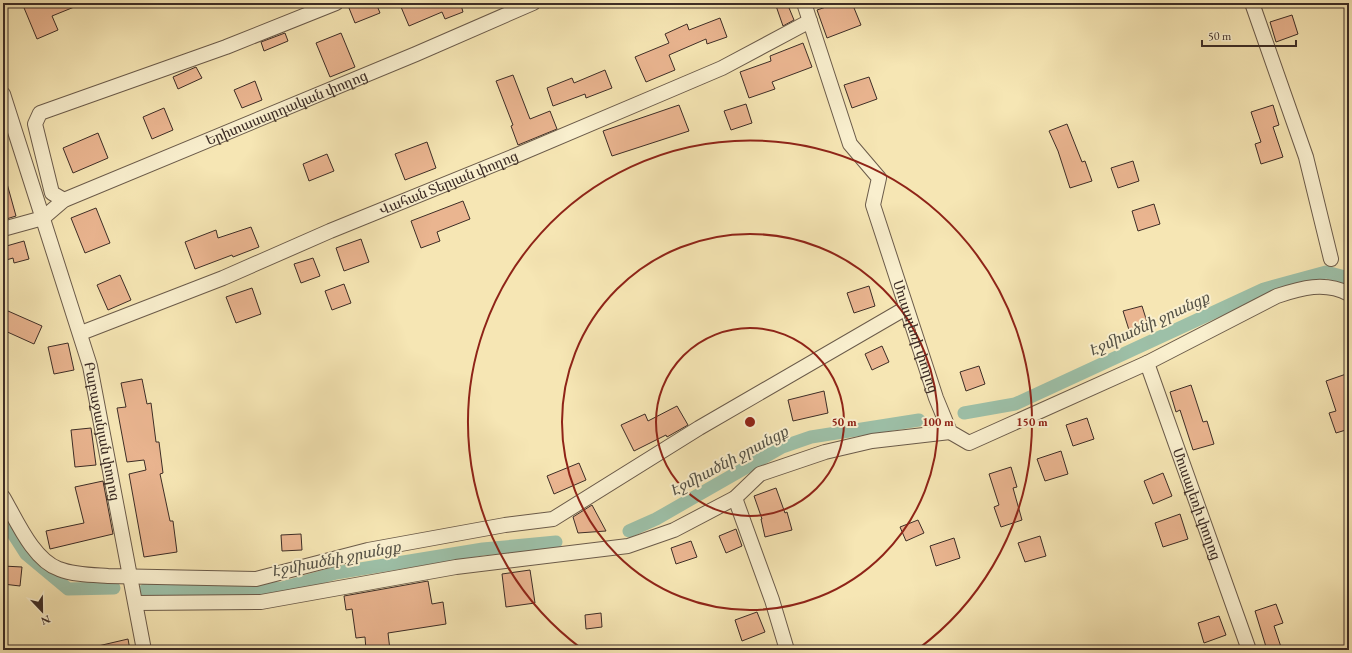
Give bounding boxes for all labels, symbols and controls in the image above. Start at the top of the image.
scale bar [1202,22,1296,48]
text: 50 m [1208,28,1232,44]
street label: Երիտասարդական փողոց [203,66,370,149]
street label: Վահան Տերյան փողոց [376,147,521,219]
street label: Մուսալեռի փողոց [889,278,943,395]
water label: Էջմիածնի ջրանցք [1085,287,1214,361]
street label: Բաբաջանյան փողոց [80,360,124,502]
text: 50 m [831,414,857,430]
text: 100 m [922,414,954,430]
text: 150 m [1016,414,1048,430]
centre of rings [743,415,757,429]
water label: Էջմիածնի ջրանցք [666,421,793,501]
street label: Մուսալեռի փողոց [1169,445,1225,562]
water label: Էջմիածնի ջրանցք [270,536,403,581]
north arrow [22,591,62,631]
text: N [39,612,52,628]

